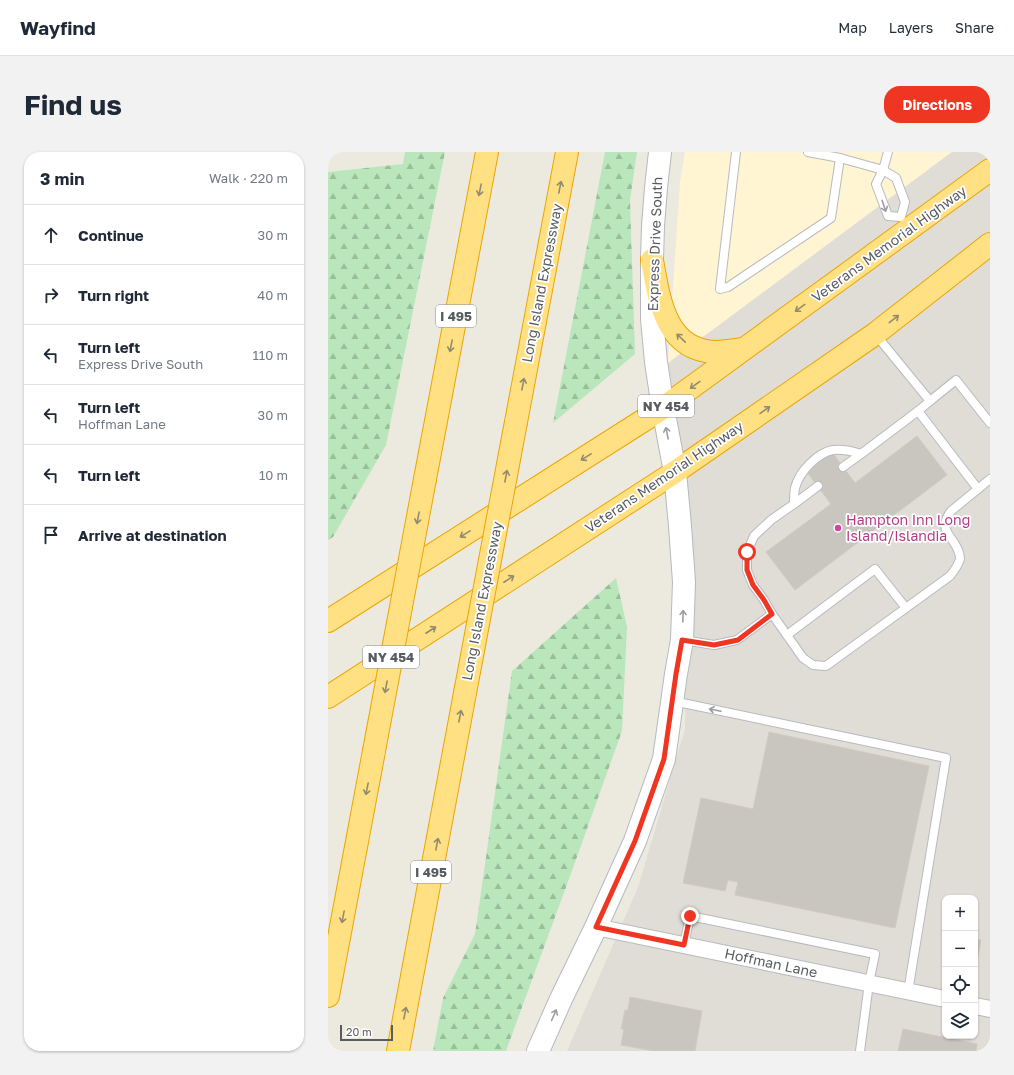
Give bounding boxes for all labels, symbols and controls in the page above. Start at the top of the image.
text: Wayfind [20,16,96,39]
text: Map [838,19,867,36]
text: Layers [889,19,933,36]
text: Share [955,19,994,36]
button: Directions [884,86,990,123]
text: Find us [24,88,122,121]
text: 3 min [40,168,84,189]
text: Walk · 220 m [209,170,288,186]
street label: Express Drive South [644,176,665,312]
one-way arrow [557,181,565,194]
street label: Veterans Memorial Highway [808,182,970,305]
one-way arrow [476,183,484,196]
one-way arrow [881,200,888,213]
street label: Long Island Expressway [518,202,565,364]
icon: ahead [40,224,62,246]
text: Continue [78,226,144,244]
text: 30 m [258,227,288,243]
icon: right [40,284,62,306]
text: Turn right [78,286,149,304]
text: 40 m [257,287,288,303]
one-way arrow [794,304,805,313]
road number: I 495 [436,305,476,327]
one-way arrow [888,315,899,323]
one-way arrow [676,333,686,343]
text: Turn left [78,338,140,356]
one-way arrow [446,339,454,352]
icon: left [40,344,62,366]
text: 110 m [253,347,288,363]
text: Express Drive South [78,356,203,372]
one-way arrow [519,378,527,391]
one-way arrow [689,381,700,389]
road number: NY 454 [638,395,694,417]
text: Turn left [78,398,140,416]
icon: left [40,404,62,426]
one-way arrow [759,406,770,414]
text: 30 m [258,407,288,423]
text: Hoffman Lane [78,416,166,432]
street label: Veterans Memorial Highway [581,417,746,536]
one-way arrow [663,427,671,440]
one-way arrow [580,453,592,461]
icon: left [40,464,62,486]
text: Turn left [78,466,140,484]
text: 10 m [259,467,288,483]
one-way arrow [502,470,510,483]
one-way arrow [414,511,422,524]
place label: Hampton Inn Long Island/Islandia [846,511,970,544]
street label: Long Island Expressway [458,520,505,682]
marker: Hampton Inn Long Island/Islandia [833,523,843,533]
icon: arrive [40,524,62,546]
text: Arrive at destination [78,526,227,544]
one-way arrow [460,530,471,538]
route start [738,543,756,561]
one-way arrow [503,575,514,583]
one-way arrow [679,610,687,623]
one-way arrow [425,626,436,634]
road number: NY 454 [363,646,419,668]
one-way arrow [382,680,390,693]
one-way arrow [709,706,722,714]
one-way arrow [457,710,465,723]
one-way arrow [362,782,370,795]
one-way arrow [433,837,441,850]
road number: I 495 [411,861,451,883]
map controls [942,895,978,1039]
button: + [942,895,978,931]
route end [681,907,699,925]
one-way arrow [339,910,347,923]
button: − [942,931,978,967]
street label: Hoffman Lane [723,944,819,981]
button: locate [942,967,978,1003]
button: layers [942,1003,978,1039]
one-way arrow [401,1007,409,1020]
one-way arrow [551,1010,558,1022]
scale bar [340,1023,393,1042]
text: 20 m [346,1025,372,1038]

